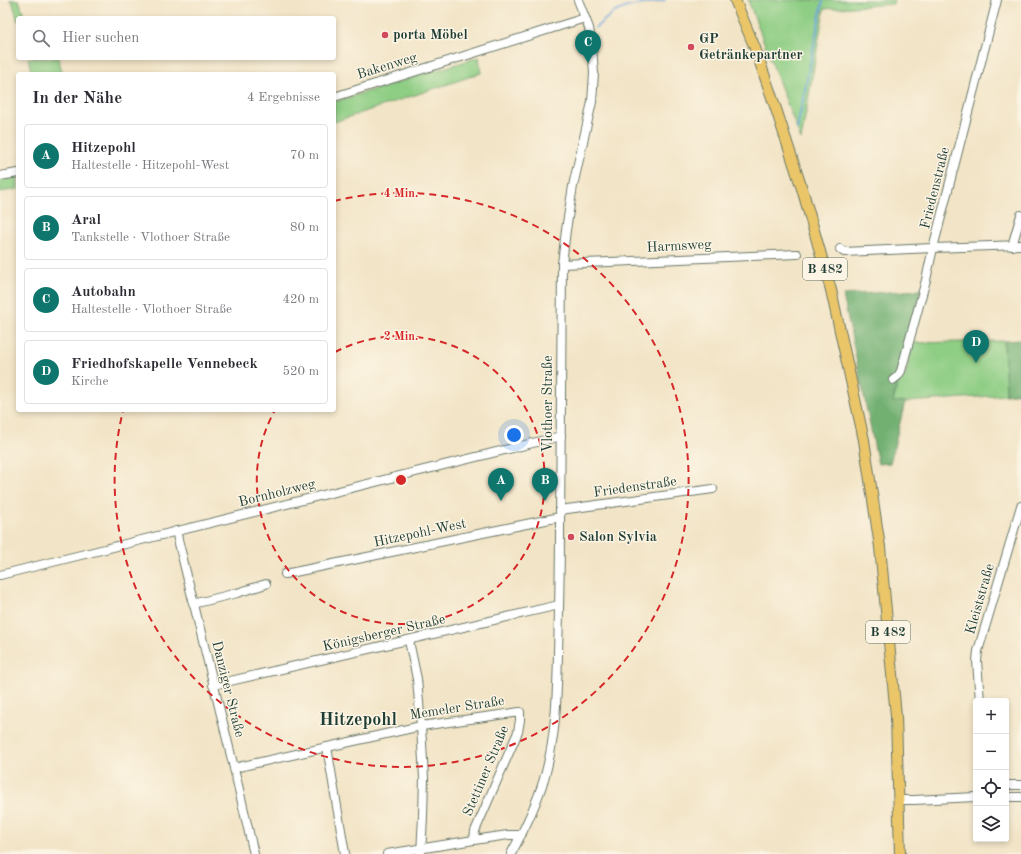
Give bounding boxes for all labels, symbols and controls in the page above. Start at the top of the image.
search box [16,16,336,60]
icon: search [30,27,52,49]
place label: porta Möbel [393,28,468,42]
marker: porta Möbel [380,30,390,40]
pin: C [575,30,601,63]
text: Hier suchen [62,31,139,46]
place label: GP Getränkepartner [699,32,803,62]
marker: GP Getränkepartner [686,42,696,52]
street label: Bakenweg [355,50,419,82]
text: In der Nähe [32,90,122,107]
text: 4 Ergebnisse [247,91,320,104]
text: Hitzepohl [71,141,136,156]
street label: Friedenstraße [918,145,952,231]
text: A [41,149,51,162]
text: 70 m [290,149,319,162]
text: Haltestelle · Hitzepohl-West [71,159,229,172]
text: 4 Min. [384,188,418,200]
text: Aral [71,213,101,228]
text: B [41,221,51,234]
text: 80 m [290,221,319,234]
text: Tankstelle · Vlothoer Straße [71,231,230,244]
street label: Harmsweg [646,237,712,255]
road number: B 482 [803,258,847,280]
text: Autobahn [71,285,136,300]
text: C [42,293,50,306]
text: 420 m [282,293,319,306]
text: Haltestelle · Vlothoer Straße [71,303,232,316]
pin: D [963,330,989,363]
text: 2 Min. [384,331,418,343]
street label: Vlothoer Straße [541,355,555,453]
text: Friedhofskapelle Vennebeck [71,357,258,372]
text: D [41,365,51,378]
text: 520 m [282,365,319,378]
text: Kirche [71,375,108,388]
your location [504,425,524,445]
pin: A [488,468,514,501]
pin: B [532,468,558,501]
centre of rings [394,473,408,487]
street label: Friedenstraße [592,474,678,500]
street label: Bornholzweg [237,477,317,509]
street label: Hitzepohl-West [373,516,468,550]
place label: Salon Sylvia [579,530,657,544]
marker: Salon Sylvia [566,532,576,542]
street label: Kleiststraße [963,562,997,636]
street label: Königsberger Straße [321,612,447,654]
road number: B 482 [866,621,910,643]
street label: Danziger Straße [209,639,247,739]
street label: Memeler Straße [409,694,505,722]
map controls [973,698,1009,842]
button: + [973,698,1009,734]
district label: Hitzepohl [319,711,397,729]
street label: Stettiner Straße [461,723,511,819]
button: − [973,734,1009,770]
button: locate [973,770,1009,806]
button: layers [973,806,1009,842]

